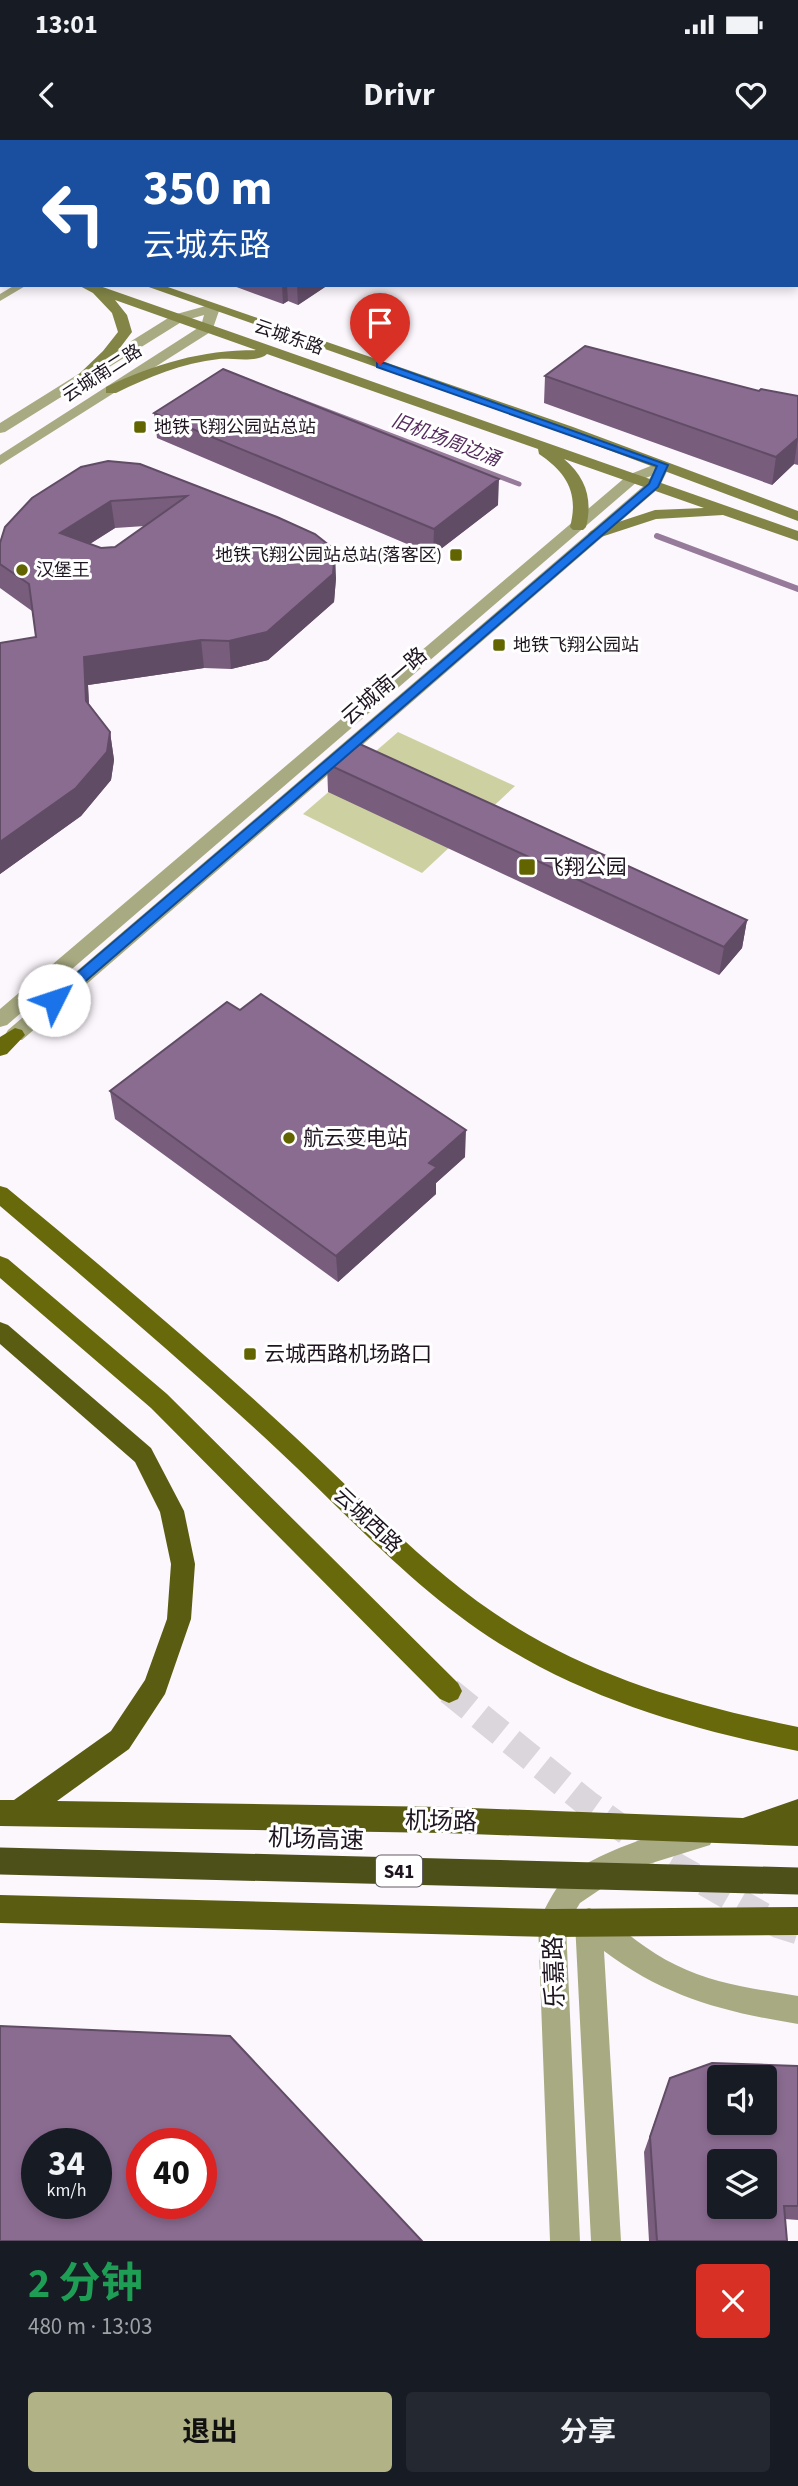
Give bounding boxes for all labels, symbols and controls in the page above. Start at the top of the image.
text: 13:01 [35,6,98,43]
text: Drivr [363,72,435,118]
icon: back [28,76,66,114]
icon: heart [732,76,770,114]
text: 350 m [143,154,272,224]
icon: left [28,168,119,259]
text: 云城东路 [143,223,271,269]
pin [350,293,410,365]
icon: arrive [361,304,399,342]
street label: 云城东路 [251,314,327,361]
street label: 云城南二路 [58,338,147,408]
water label: 旧机场周边涌 [387,407,505,474]
place label: 地铁飞翔公园站总站 [154,415,316,440]
marker: 地铁飞翔公园站总站 [132,419,148,435]
place label: 地铁飞翔公园站总站(落客区) [215,543,442,568]
marker: 地铁飞翔公园站总站(落客区) [448,547,464,563]
place label: 汉堡王 [36,558,90,583]
marker: 汉堡王 [14,562,30,578]
place label: 地铁飞翔公园站 [513,633,639,658]
marker: 地铁飞翔公园站 [491,637,507,653]
street label: 云城南一路 [335,640,433,732]
place label: 飞翔公园 [543,852,627,882]
marker: 飞翔公园 [517,857,537,877]
position arrow [17,963,91,1037]
place label: 航云变电站 [303,1123,408,1153]
marker: 航云变电站 [281,1130,297,1146]
place label: 云城西路机场路口 [264,1339,432,1369]
marker: 云城西路机场路口 [242,1346,258,1362]
street label: 云城西路 [327,1480,409,1560]
street label: 机场路 [405,1803,477,1840]
street label: 机场高速 [267,1820,365,1859]
road number: S41 [376,1856,422,1886]
street label: 乐嘉路 [536,1935,573,2009]
map controls [707,2065,777,2219]
button: sound [707,2065,777,2135]
speed limit sign: 40 [126,2128,217,2219]
text: 34 [48,2139,85,2189]
button: layers [707,2149,777,2219]
text: km/h [47,2178,86,2203]
text: 2 分钟 [28,2254,143,2314]
button: close [696,2264,770,2338]
text: 480 m · 13:03 [28,2310,152,2343]
button: 退出 [28,2392,392,2472]
button: 分享 [406,2392,770,2472]

